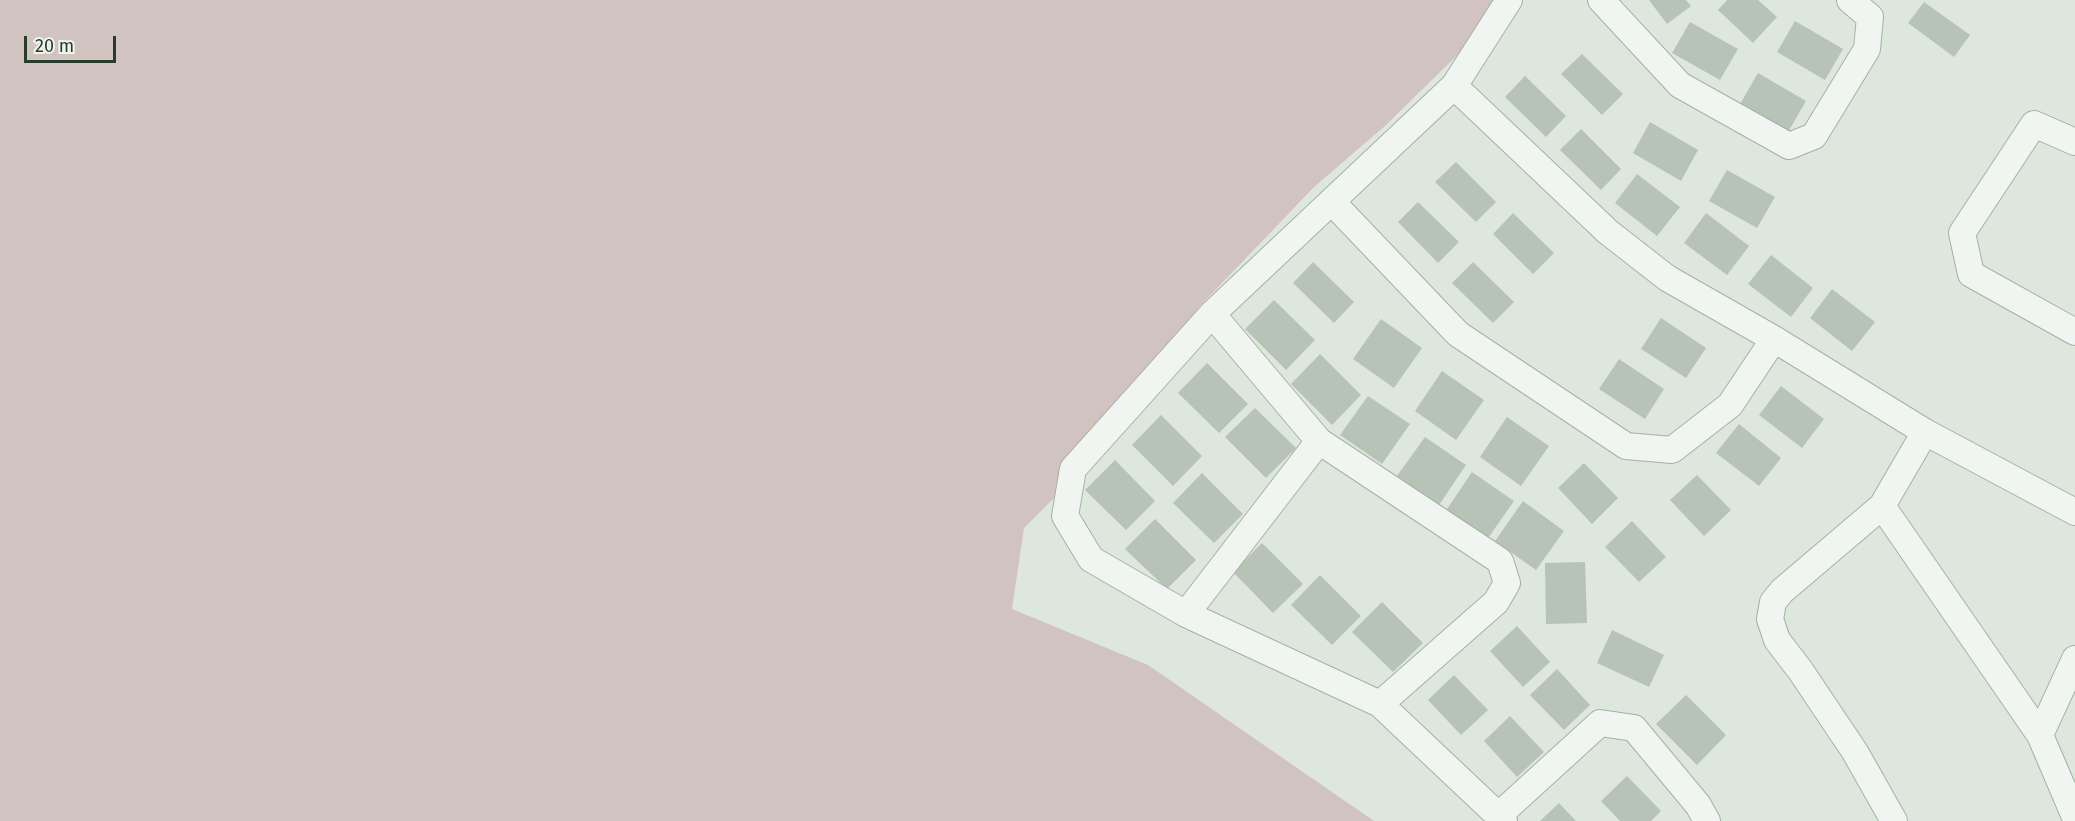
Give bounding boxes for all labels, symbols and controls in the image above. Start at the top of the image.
scale bar [27,24,118,62]
text: 20 m [35,35,74,57]

